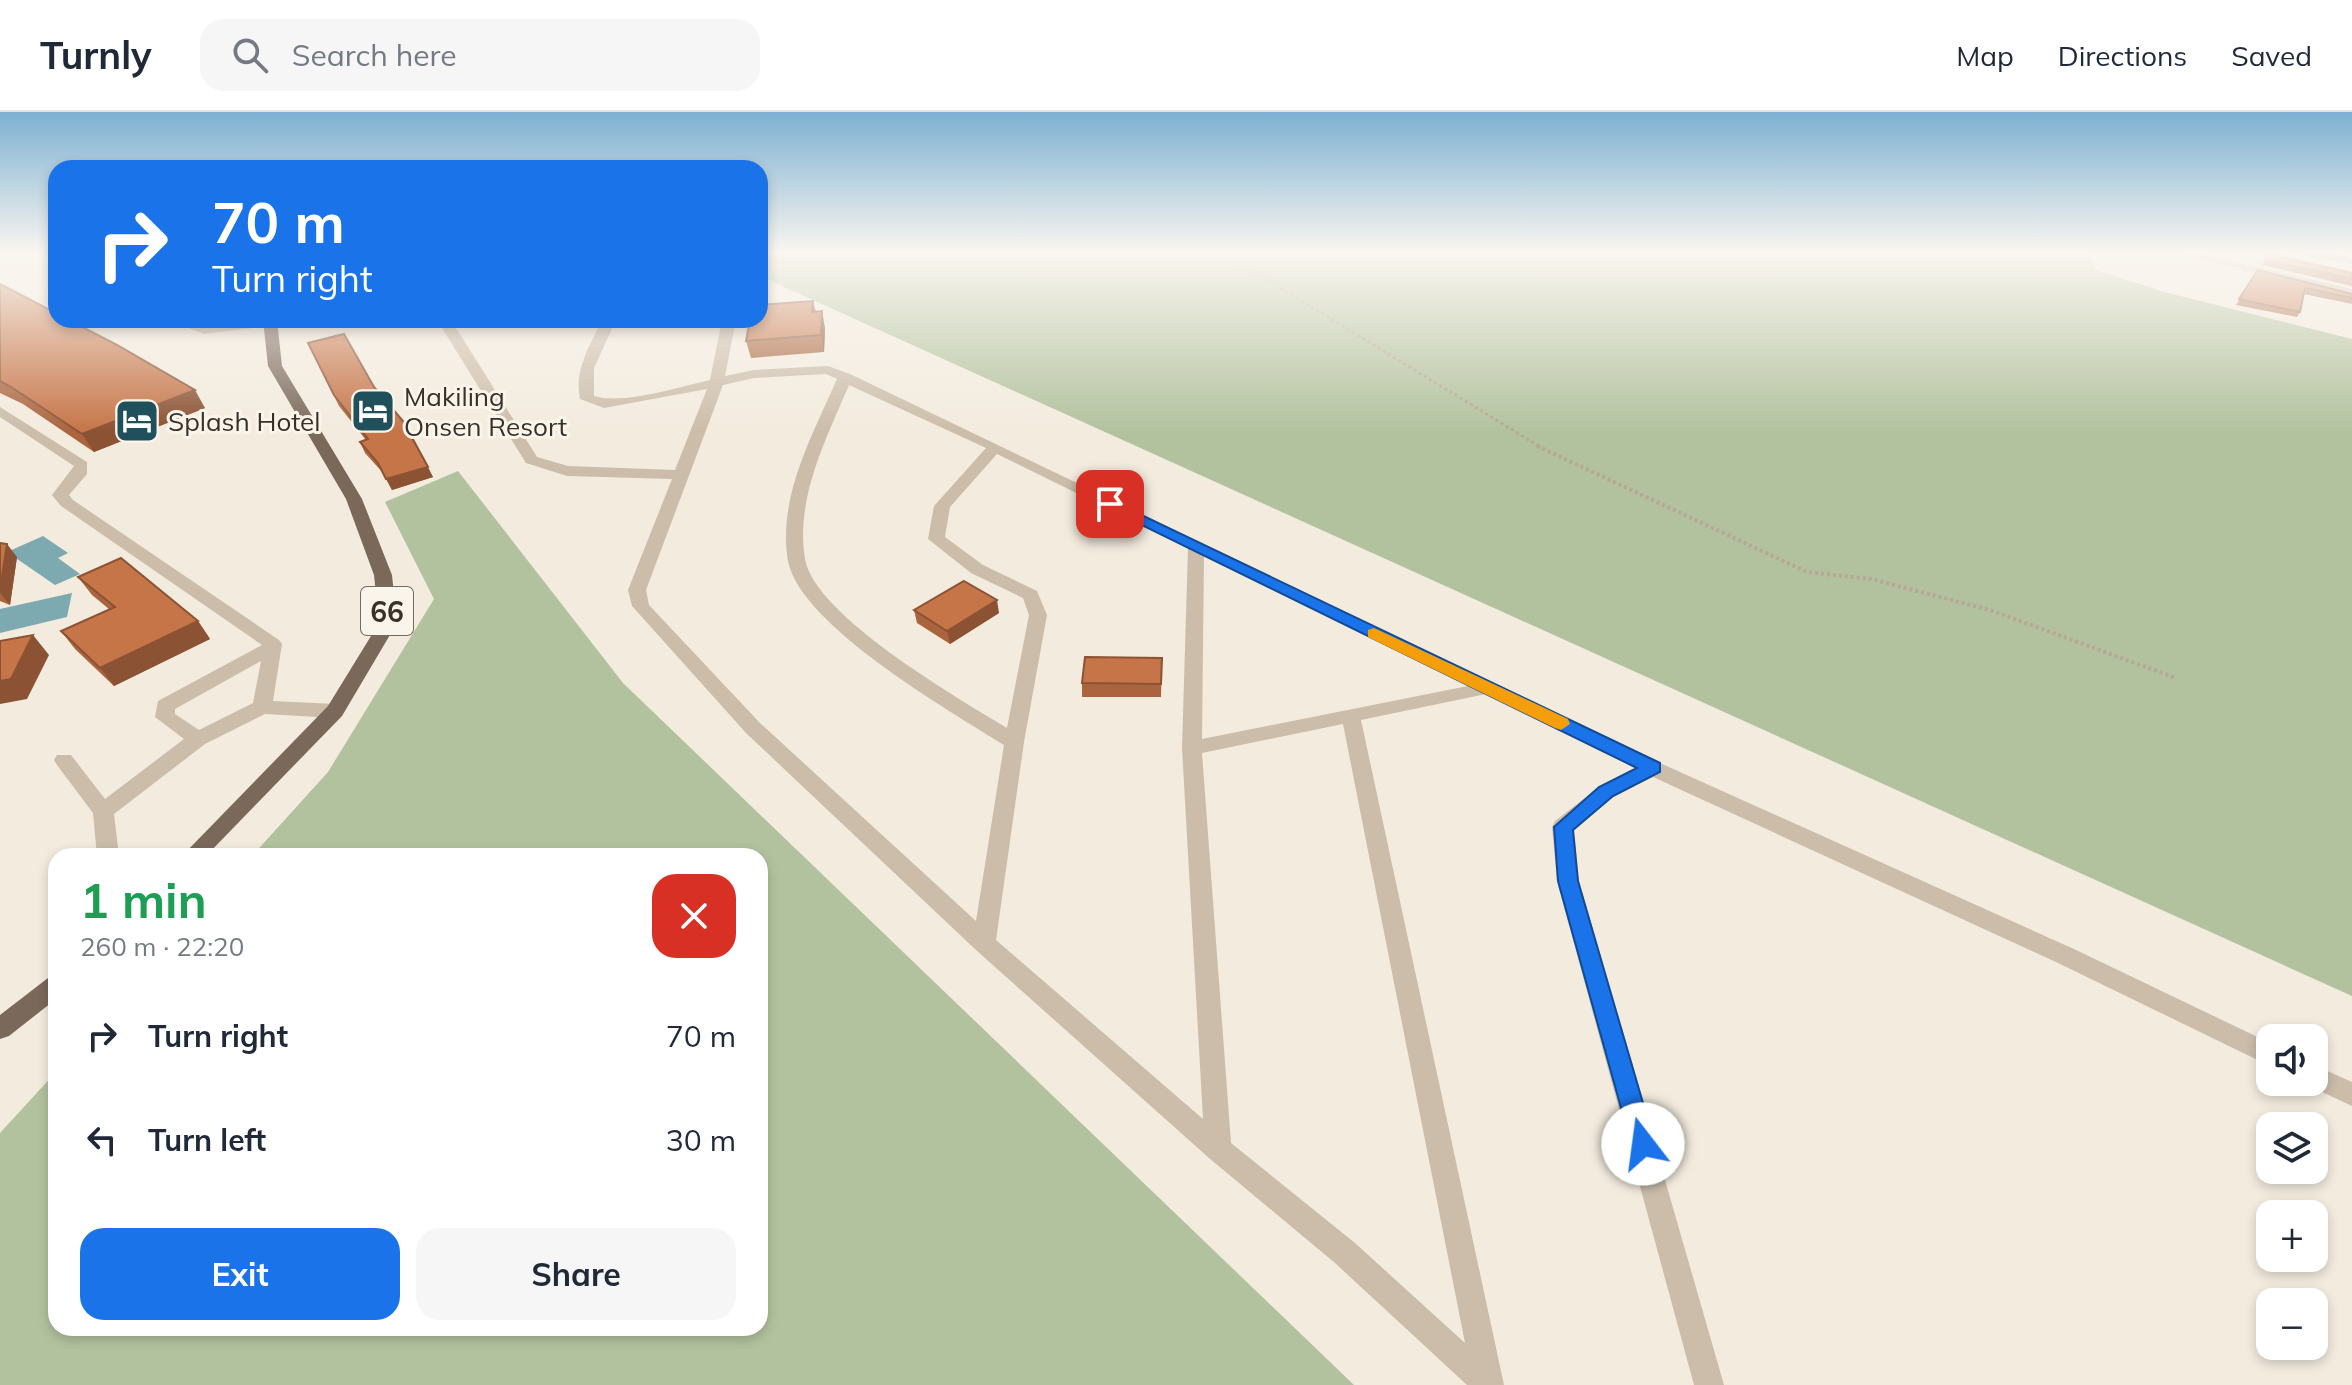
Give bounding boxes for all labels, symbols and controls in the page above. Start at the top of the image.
search box [200,19,760,91]
text: Turnly [40,31,152,79]
icon: search [228,33,272,77]
text: Search here [292,36,457,74]
text: Map [1956,38,2014,73]
text: Directions [2058,38,2187,73]
text: Saved [2231,38,2312,73]
text: 70 m [212,187,345,257]
icon: right [80,192,184,296]
text: Turn right [212,256,373,301]
place label: Makiling Onsen Resort [404,380,567,443]
hotel icon: Makiling Onsen Resort [349,387,397,435]
hotel icon: Splash Hotel [113,397,161,445]
place label: Splash Hotel [168,405,320,438]
pin [1076,470,1144,538]
icon: arrive [1088,482,1132,526]
road number: 66 [361,587,413,635]
text: 1 min [80,870,207,930]
button: close [652,874,736,958]
text: 260 m · 22:20 [80,930,244,963]
icon: right [80,1014,124,1058]
text: Turn right [148,1017,288,1055]
text: 70 m [666,1017,736,1055]
map controls [2256,1024,2328,1360]
button: sound [2256,1024,2328,1096]
position arrow [1601,1102,1685,1186]
button: layers [2256,1112,2328,1184]
icon: left [80,1118,124,1162]
text: Turn left [148,1121,266,1159]
text: 30 m [666,1121,736,1159]
button: + [2256,1200,2328,1272]
button: Exit [80,1228,400,1320]
button: Share [416,1228,736,1320]
button: − [2256,1288,2328,1360]

